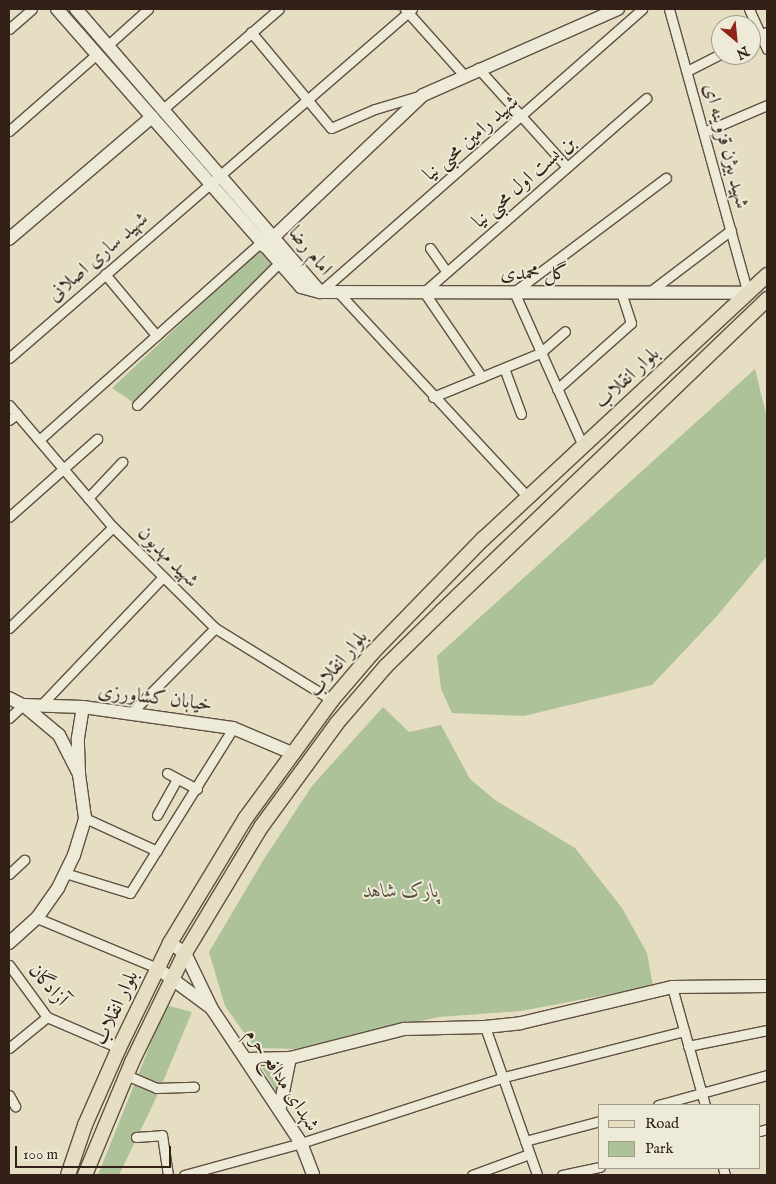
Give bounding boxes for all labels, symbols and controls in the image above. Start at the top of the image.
north arrow [711,15,761,65]
text: N [733,42,752,63]
street label: شهید بیژن قزوینه ای [698,81,754,211]
street label: شهید رامین محبی نیا [418,90,524,186]
street label: بن بست اول محبی نیا [468,131,580,233]
street label: شهید ساری اصلانی [43,207,153,307]
street label: امام رضا [283,221,337,281]
street label: گل محمدی [500,261,568,285]
street label: بلوار انقلاب [590,342,664,414]
street label: شهید مهدیون [132,521,204,593]
street label: بلوار انقلاب [303,626,373,702]
street label: خیابان کشاورزی [96,679,214,717]
park label: پارک شاهد [363,879,439,903]
street label: آزادگان [23,959,73,1011]
street label: بلوار انقلاب [88,967,144,1049]
street label: شهدای مدافع حرم [240,1024,324,1136]
legend [598,1104,761,1169]
text: Road [645,1114,679,1133]
scale bar [18,1136,174,1168]
text: Park [645,1139,674,1158]
text: 100 m [23,1145,58,1164]

